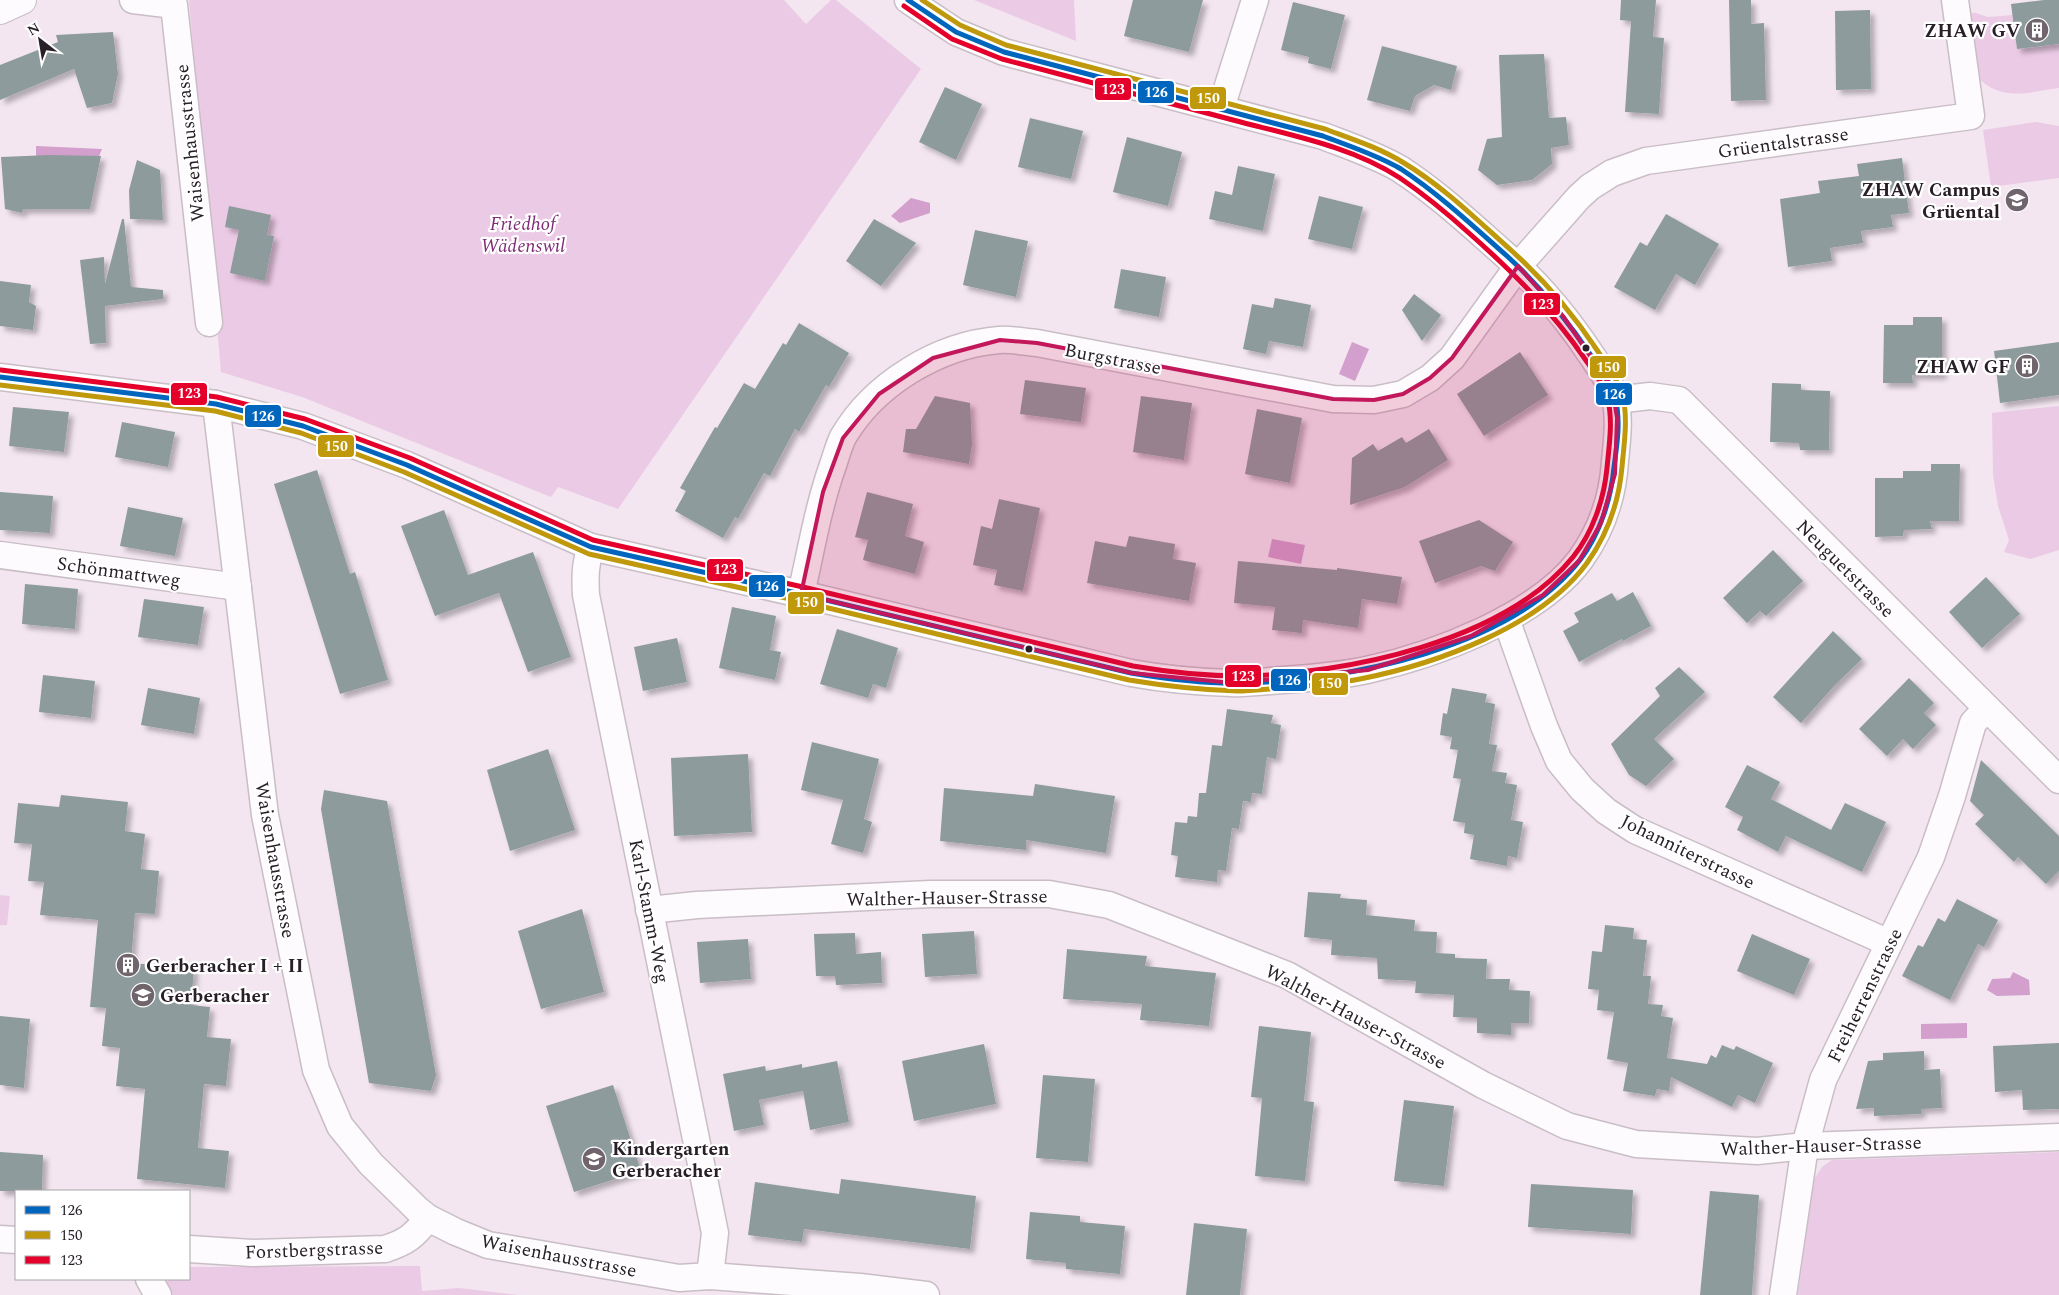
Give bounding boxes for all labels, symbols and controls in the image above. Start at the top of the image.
north arrow [15,15,65,65]
text: N [23,17,44,41]
place label: ZHAW GV [1924,17,2020,46]
building icon: ZHAW GV [2024,17,2050,43]
street label: Waisenhausstrasse [168,63,213,223]
line badge: 123 [1094,77,1132,101]
text: 123 [1101,79,1125,100]
line badge: 126 [1137,80,1175,104]
text: 126 [1144,82,1168,103]
line badge: 150 [1189,86,1227,110]
text: 150 [1196,88,1220,109]
street label: Grüentalstrasse [1716,120,1851,167]
place label: ZHAW Campus Grüental [1861,176,2000,227]
school or university icon: ZHAW Campus Grüental [2004,187,2030,213]
park label: Friedhof Wädenswil [481,210,565,261]
line badge: 123 [1523,292,1561,316]
text: 123 [1530,294,1554,315]
street label: Burgstrasse [1062,336,1164,383]
unlabelled marker [1581,343,1591,353]
place label: ZHAW GF [1916,353,2010,382]
building icon: ZHAW GF [2014,353,2040,379]
line badge: 150 [1589,355,1627,379]
text: 150 [1596,357,1620,378]
line badge: 123 [170,382,208,406]
line badge: 126 [1595,382,1633,406]
text: 123 [177,383,201,404]
text: 126 [1602,384,1626,405]
line badge: 126 [244,404,282,428]
text: 126 [251,406,275,427]
line badge: 150 [317,434,355,458]
text: 150 [324,436,348,457]
street label: Neuguetstrasse [1789,513,1901,625]
street label: Schönmattweg [55,549,183,596]
line badge: 123 [706,558,744,582]
text: 123 [713,559,737,580]
line badge: 126 [748,574,786,598]
text: 126 [755,576,779,597]
line badge: 150 [787,591,825,615]
text: 150 [794,592,818,613]
unlabelled marker [1024,644,1034,654]
line badge: 123 [1224,664,1262,688]
text: 123 [1231,666,1255,687]
line badge: 126 [1270,668,1308,692]
text: 126 [1277,670,1301,691]
line badge: 150 [1311,672,1349,696]
text: 150 [1318,673,1342,694]
street label: Waisenhausstrasse [247,780,303,941]
street label: Johanniterstrasse [1615,807,1759,897]
street label: Karl-Stamm-Weg [620,837,677,986]
street label: Walther-Hauser-Strasse [846,882,1048,915]
street label: Freiherrenstrasse [1820,923,1911,1068]
building icon: Gerberacher I + II [115,952,141,978]
place label: Gerberacher I + II [146,952,304,981]
street label: Walther-Hauser-Strasse [1260,957,1451,1077]
school or university icon: Gerberacher [130,982,156,1008]
place label: Gerberacher [160,982,270,1011]
street label: Walther-Hauser-Strasse [1720,1128,1922,1165]
place label: Kindergarten Gerberacher [612,1135,730,1186]
school or university icon: Kindergarten Gerberacher [581,1146,607,1172]
legend [15,1190,190,1280]
text: 126 [60,1199,83,1222]
text: 150 [60,1224,83,1247]
street label: Waisenhausstrasse [478,1227,639,1286]
street label: Forstbergstrasse [244,1234,384,1267]
text: 123 [60,1249,83,1272]

